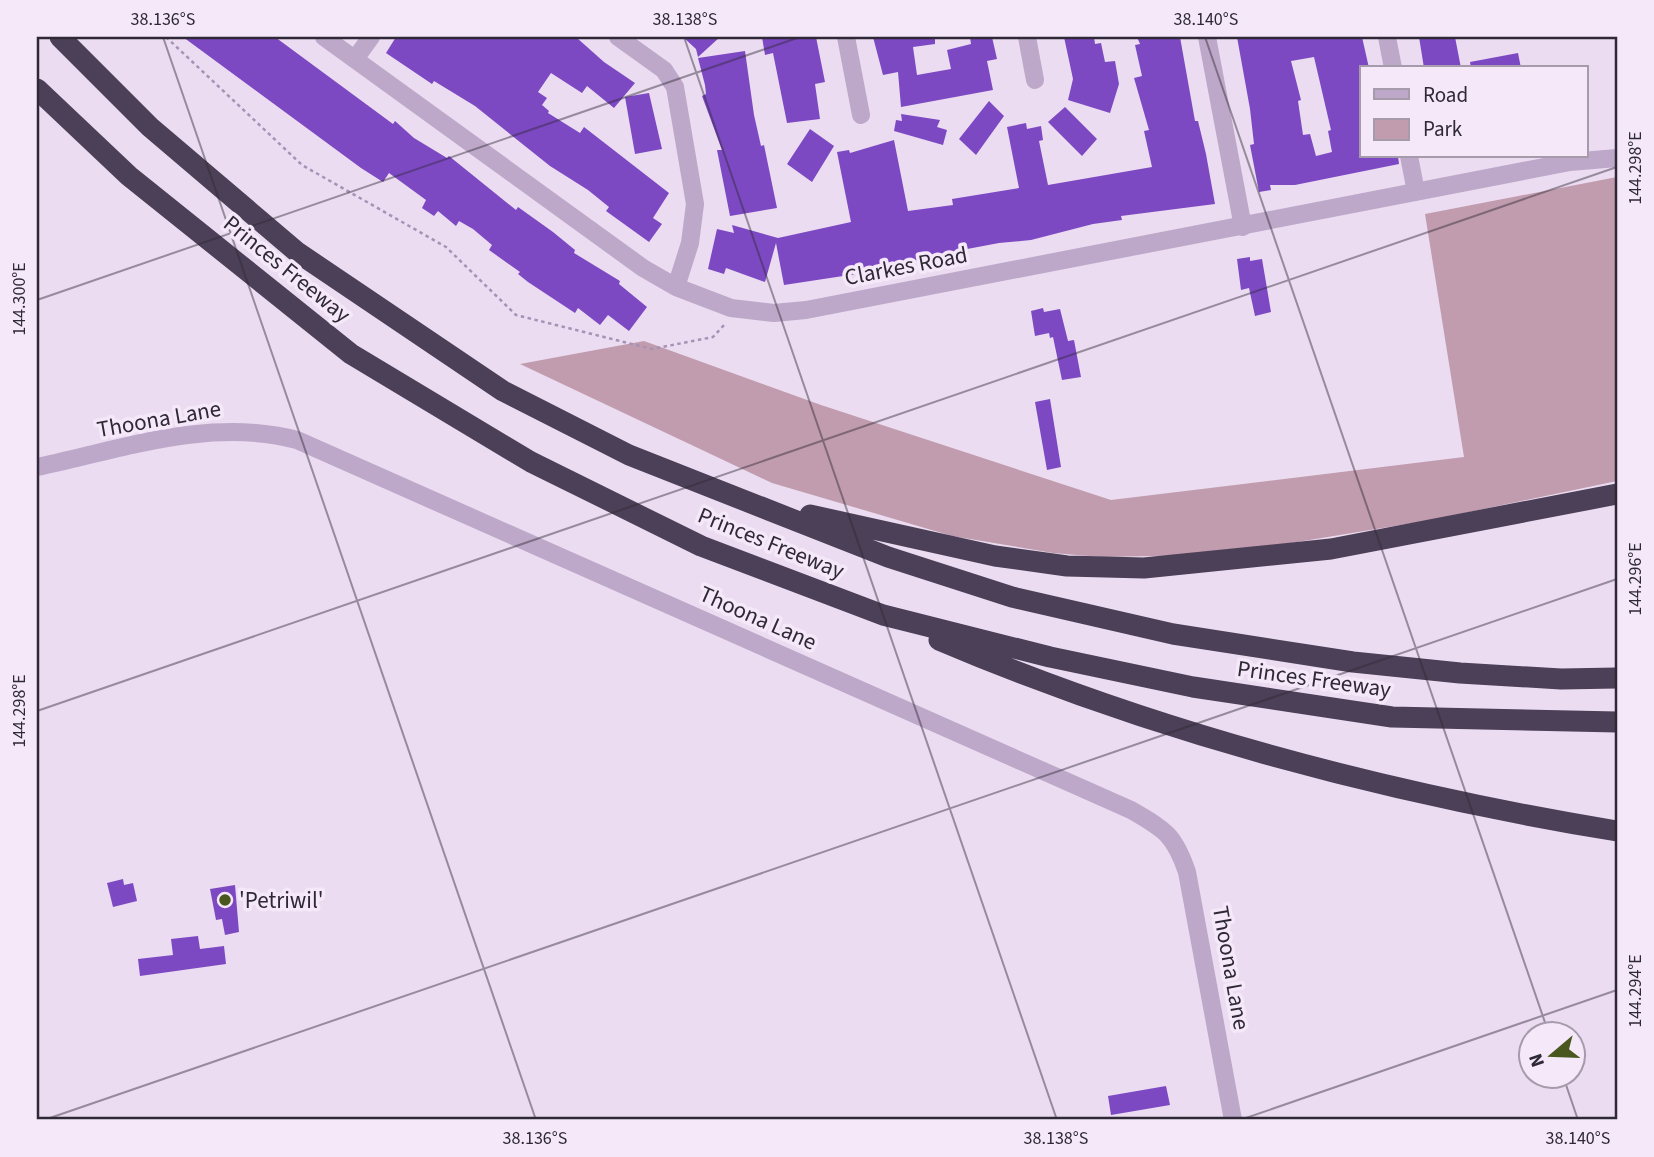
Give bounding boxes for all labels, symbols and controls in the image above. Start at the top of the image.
text: 38.136°S [131,7,195,32]
text: 38.138°S [653,7,717,32]
text: 38.140°S [1174,7,1238,32]
legend [1360,66,1588,158]
text: Road [1423,80,1468,110]
text: Park [1423,114,1463,144]
text: 144.298°E [1623,131,1648,205]
street label: Princes Freeway [216,207,358,331]
street label: Clarkes Road [842,238,970,294]
text: 144.300°E [7,262,32,336]
street label: Thoona Lane [94,392,224,446]
street label: Princes Freeway [693,499,849,587]
text: 144.296°E [1623,542,1648,616]
street label: Thoona Lane [694,577,822,659]
street label: Princes Freeway [1235,652,1393,706]
text: 144.298°E [7,674,32,748]
place label: 'Petriwil' [239,884,324,917]
marker: 'Petriwil' [217,892,233,908]
street label: Thoona Lane [1204,903,1258,1033]
text: 144.294°E [1623,954,1648,1028]
north arrow [1518,1020,1588,1090]
text: N [1523,1050,1552,1070]
text: 38.136°S [503,1126,567,1151]
text: 38.138°S [1024,1126,1088,1151]
text: 38.140°S [1546,1126,1610,1151]

